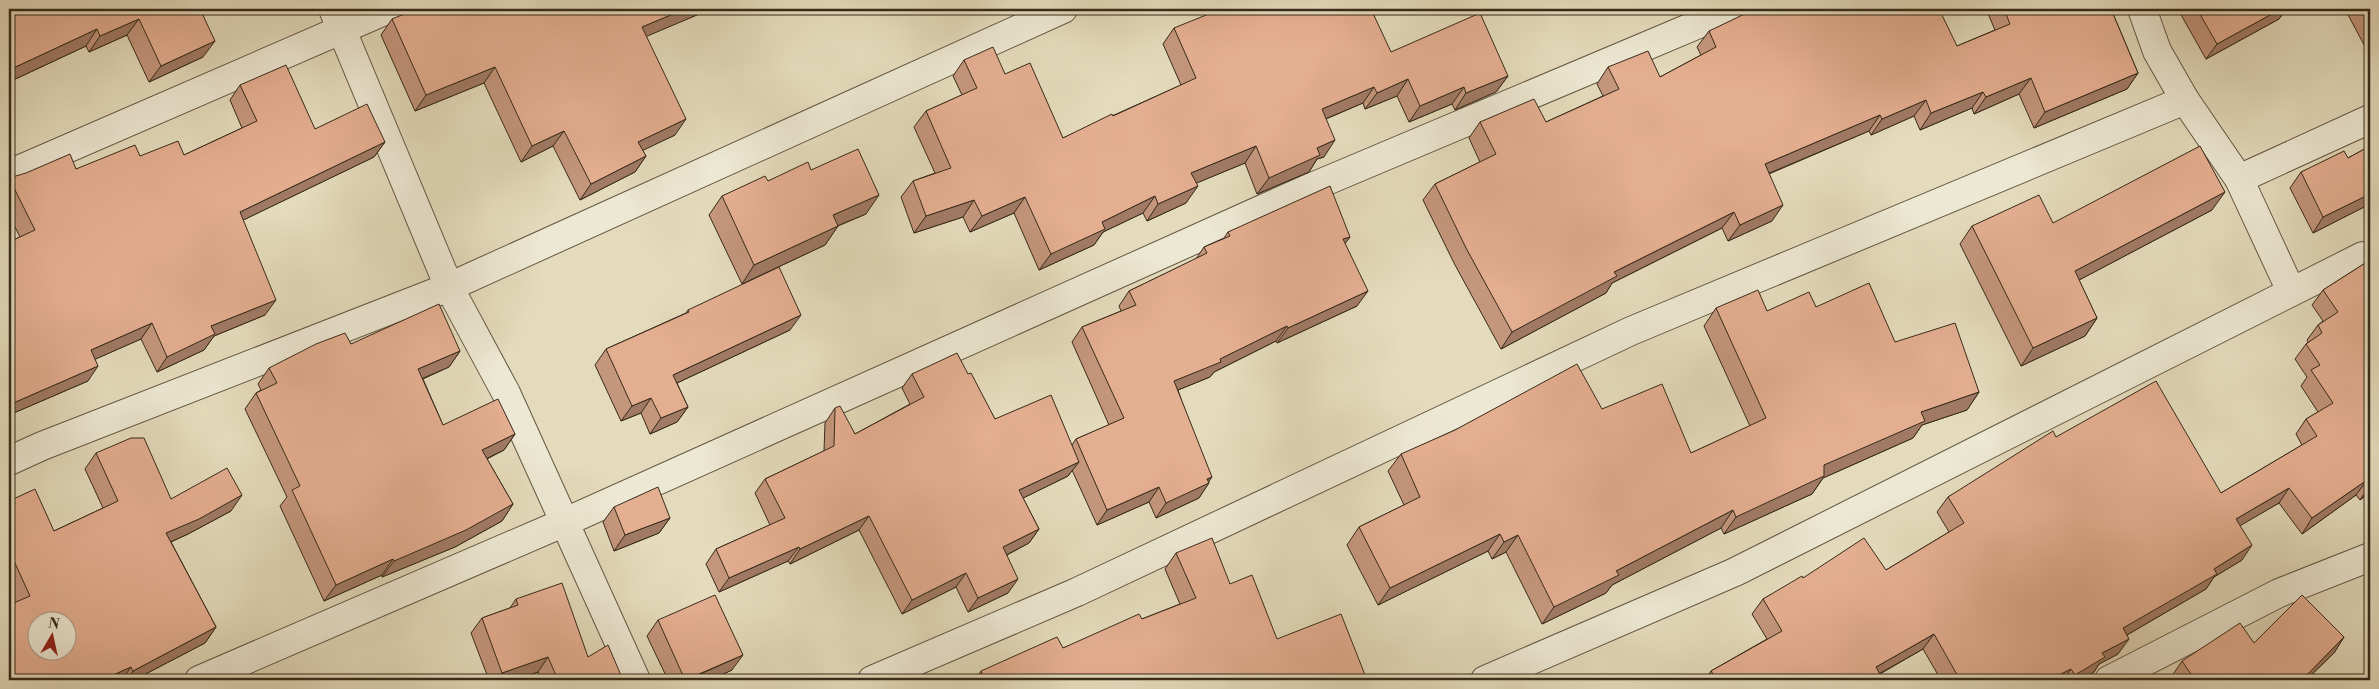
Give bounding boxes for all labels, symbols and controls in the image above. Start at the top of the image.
north arrow [28,612,78,662]
text: N [47,614,61,634]

